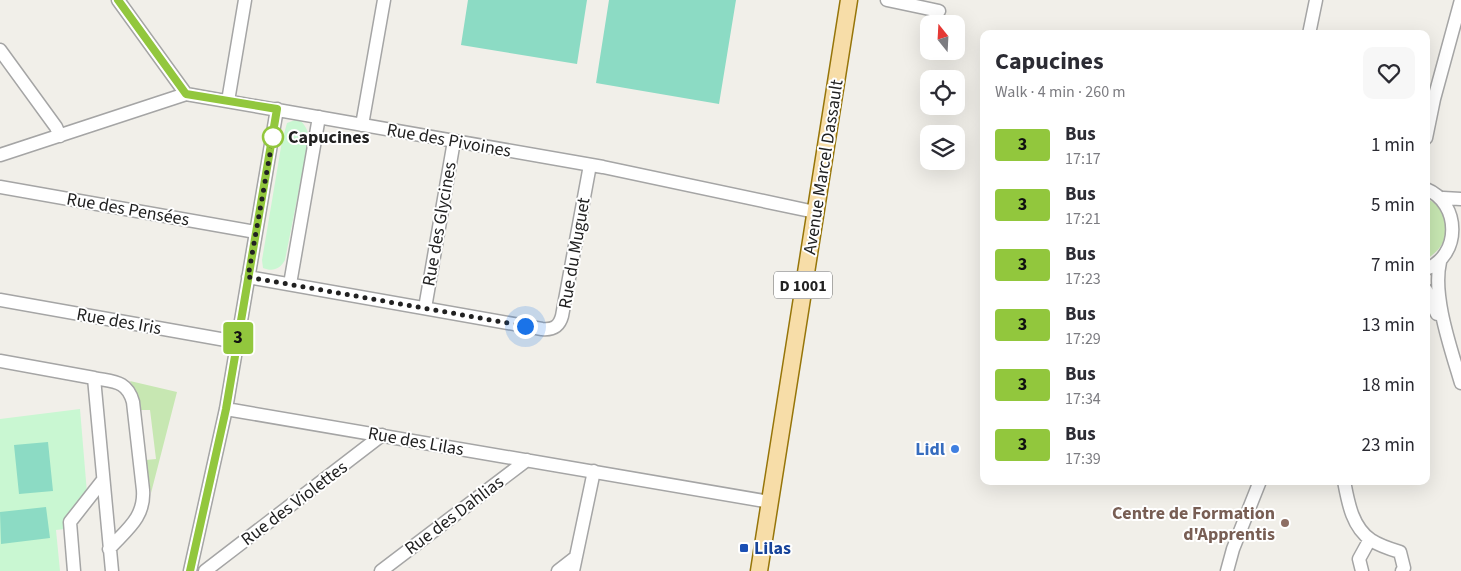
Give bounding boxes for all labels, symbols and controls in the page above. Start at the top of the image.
north arrow [920,15,965,60]
map controls [920,15,965,170]
text: Capucines [995,44,1104,79]
button: heart [1363,47,1415,99]
button: locate [920,70,965,115]
street label: Avenue Marcel Dassault [797,78,850,256]
text: Walk · 4 min · 260 m [995,81,1126,103]
street label: Rue des Pivoines [385,117,513,164]
text: Bus [1065,121,1096,148]
place label: Capucines [288,125,370,150]
button: layers [920,125,965,170]
marker: Capucines [262,126,284,148]
text: 3 [1018,132,1027,157]
text: 1 min [1371,132,1415,159]
text: 17:17 [1065,148,1101,170]
street label: Rue des Glycines [416,160,463,288]
text: Bus [1065,181,1096,208]
street label: Rue des Pensées [65,186,191,233]
text: 3 [1018,192,1027,217]
text: 5 min [1371,192,1415,219]
street label: Rue du Muguet [552,196,597,311]
text: 17:21 [1065,208,1101,230]
text: Bus [1065,241,1096,268]
text: 3 [1018,252,1027,277]
text: 7 min [1371,252,1415,279]
text: 17:23 [1065,268,1101,290]
road number: D 1001 [774,272,832,298]
text: Bus [1065,301,1096,328]
street label: Rue des Iris [75,302,163,341]
text: 3 [1018,312,1027,337]
text: 13 min [1361,312,1415,339]
your location [513,314,538,339]
line badge: 3 [222,322,254,354]
text: 3 [233,325,243,350]
text: 17:29 [1065,328,1101,350]
text: Bus [1065,361,1096,388]
text: 3 [1018,372,1027,397]
text: 18 min [1361,372,1415,399]
text: 17:34 [1065,388,1101,410]
street label: Rue des Lilas [366,421,466,462]
text: Bus [1065,421,1096,448]
text: 3 [1018,432,1027,457]
text: 23 min [1361,432,1415,459]
place label: Lidl [915,437,945,462]
marker: Lidl [949,443,961,455]
text: 17:39 [1065,448,1101,470]
street label: Rue des Violettes [236,455,353,552]
street label: Rue des Dahlias [400,470,509,561]
place label: Centre de Formation d'Apprentis [1112,501,1275,547]
marker: Centre de Formation d'Apprentis [1279,517,1291,529]
place label: Lilas [754,536,791,561]
marker: Lilas [738,542,750,554]

